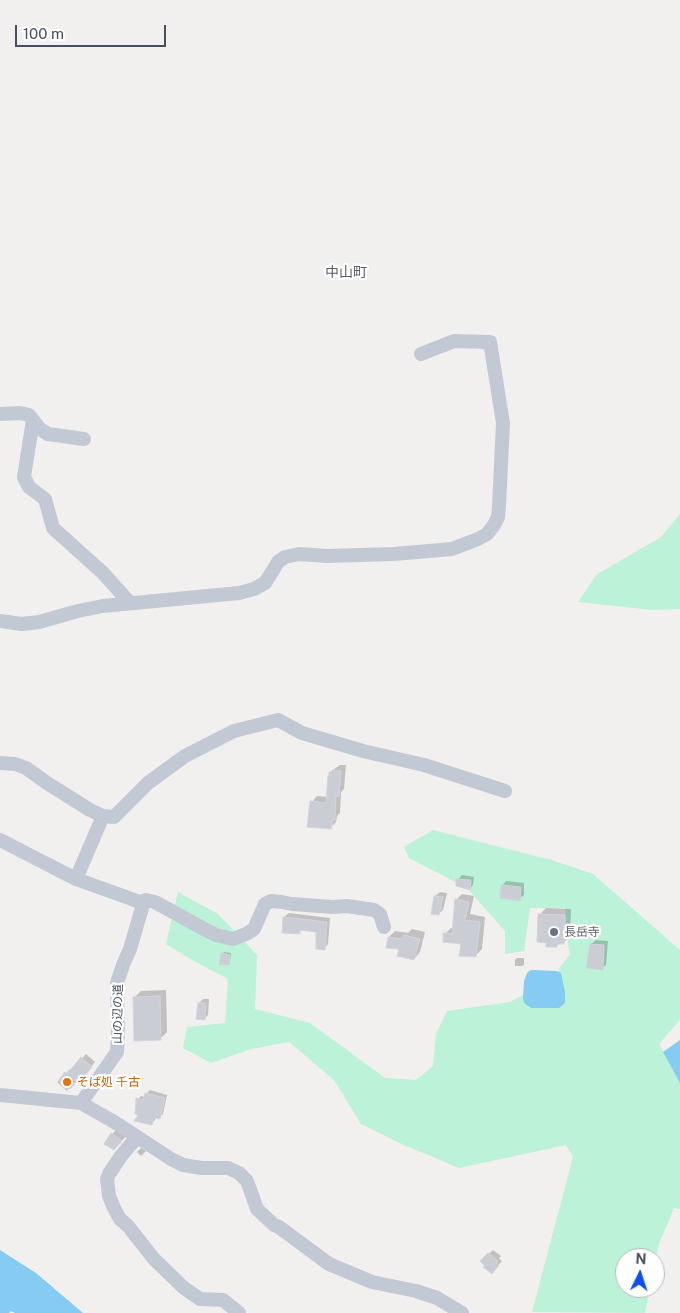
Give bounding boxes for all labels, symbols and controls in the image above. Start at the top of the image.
scale bar [18,15,169,47]
text: 100 m [23,25,64,42]
district label: 中山町 [325,265,367,281]
place label: 長岳寺 [564,925,600,939]
marker: 長岳寺 [548,926,560,938]
street label: 山の辺の道 [110,984,126,1044]
place label: そば処 千古 [77,1075,140,1089]
marker: そば処 千古 [61,1076,73,1088]
north arrow [615,1248,665,1298]
text: N [635,1251,647,1267]

